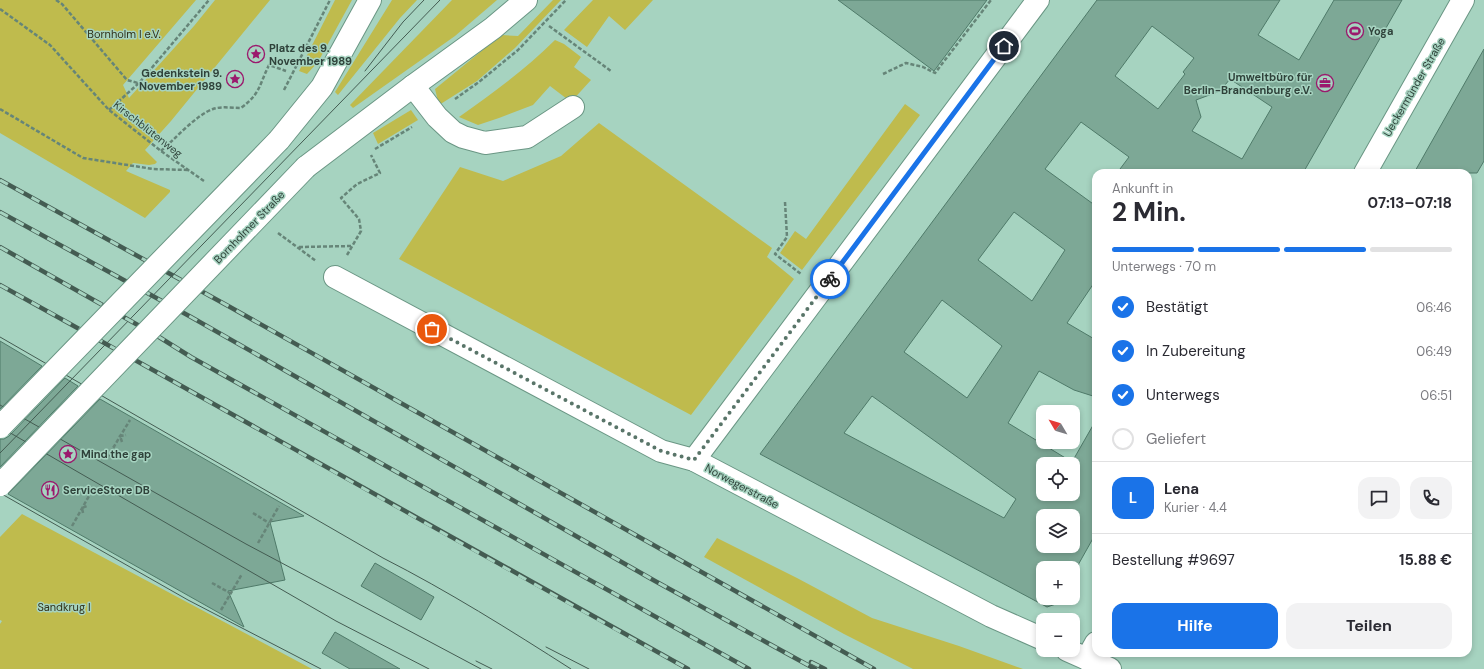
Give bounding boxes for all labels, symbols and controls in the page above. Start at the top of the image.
sports icon: Yoga [1345,21,1365,41]
place label: Yoga [1368,24,1393,38]
park label: Bornholm I e.V. [87,27,161,41]
pin [987,29,1021,63]
icon: home [993,35,1015,57]
street label: Ueckermünder Straße [1380,35,1448,139]
place label: Platz des 9. November 1989 [269,41,352,68]
place icon: Platz des 9. November 1989 [246,44,266,64]
place label: Gedenkstein 9. November 1989 [139,66,222,93]
place icon: Gedenkstein 9. November 1989 [225,69,245,89]
place label: Umweltbüro für Berlin-Brandenburg e.V. [1184,70,1312,97]
office icon: Umweltbüro für Berlin-Brandenburg e.V. [1315,73,1335,93]
street label: Kirschblütenweg [111,98,185,160]
text: Ankunft in [1112,180,1173,197]
street label: Bornholmer Straße [211,188,287,266]
text: 07:13–07:18 [1367,193,1452,213]
text: 2 Min. [1112,195,1186,229]
text: Unterwegs · 70 m [1112,258,1216,275]
courier [810,259,850,299]
icon: bike [819,268,841,290]
icon: check [1112,296,1134,318]
text: Bestätigt [1146,297,1208,317]
text: 06:46 [1416,299,1452,316]
pin [415,312,449,346]
icon: bag [421,318,443,340]
icon: check [1112,340,1134,362]
text: In Zubereitung [1146,341,1246,361]
text: 06:49 [1416,343,1452,360]
icon: check [1112,384,1134,406]
text: Unterwegs [1146,385,1220,405]
text: 06:51 [1420,387,1452,404]
north arrow [1036,405,1080,449]
map controls [1036,405,1080,657]
text: Geliefert [1146,429,1206,449]
place icon: Mind the gap [58,444,78,464]
place label: Mind the gap [81,447,151,461]
button: locate [1036,457,1080,501]
street label: Norwegerstraße [703,461,781,511]
button: chat [1358,477,1400,519]
button: phone [1410,477,1452,519]
text: Lena [1164,479,1199,499]
restaurant icon: ServiceStore DB [40,480,60,500]
place label: ServiceStore DB [63,483,150,497]
text: L [1129,488,1137,508]
text: Kurier · 4.4 [1164,499,1227,516]
button: layers [1036,509,1080,553]
text: Bestellung #9697 [1112,550,1235,570]
text: 15.88 € [1399,550,1452,570]
button: + [1036,561,1080,605]
park label: Sandkrug I [37,600,91,614]
button: Hilfe [1112,603,1278,649]
button: Teilen [1286,603,1452,649]
button: − [1036,613,1080,657]

